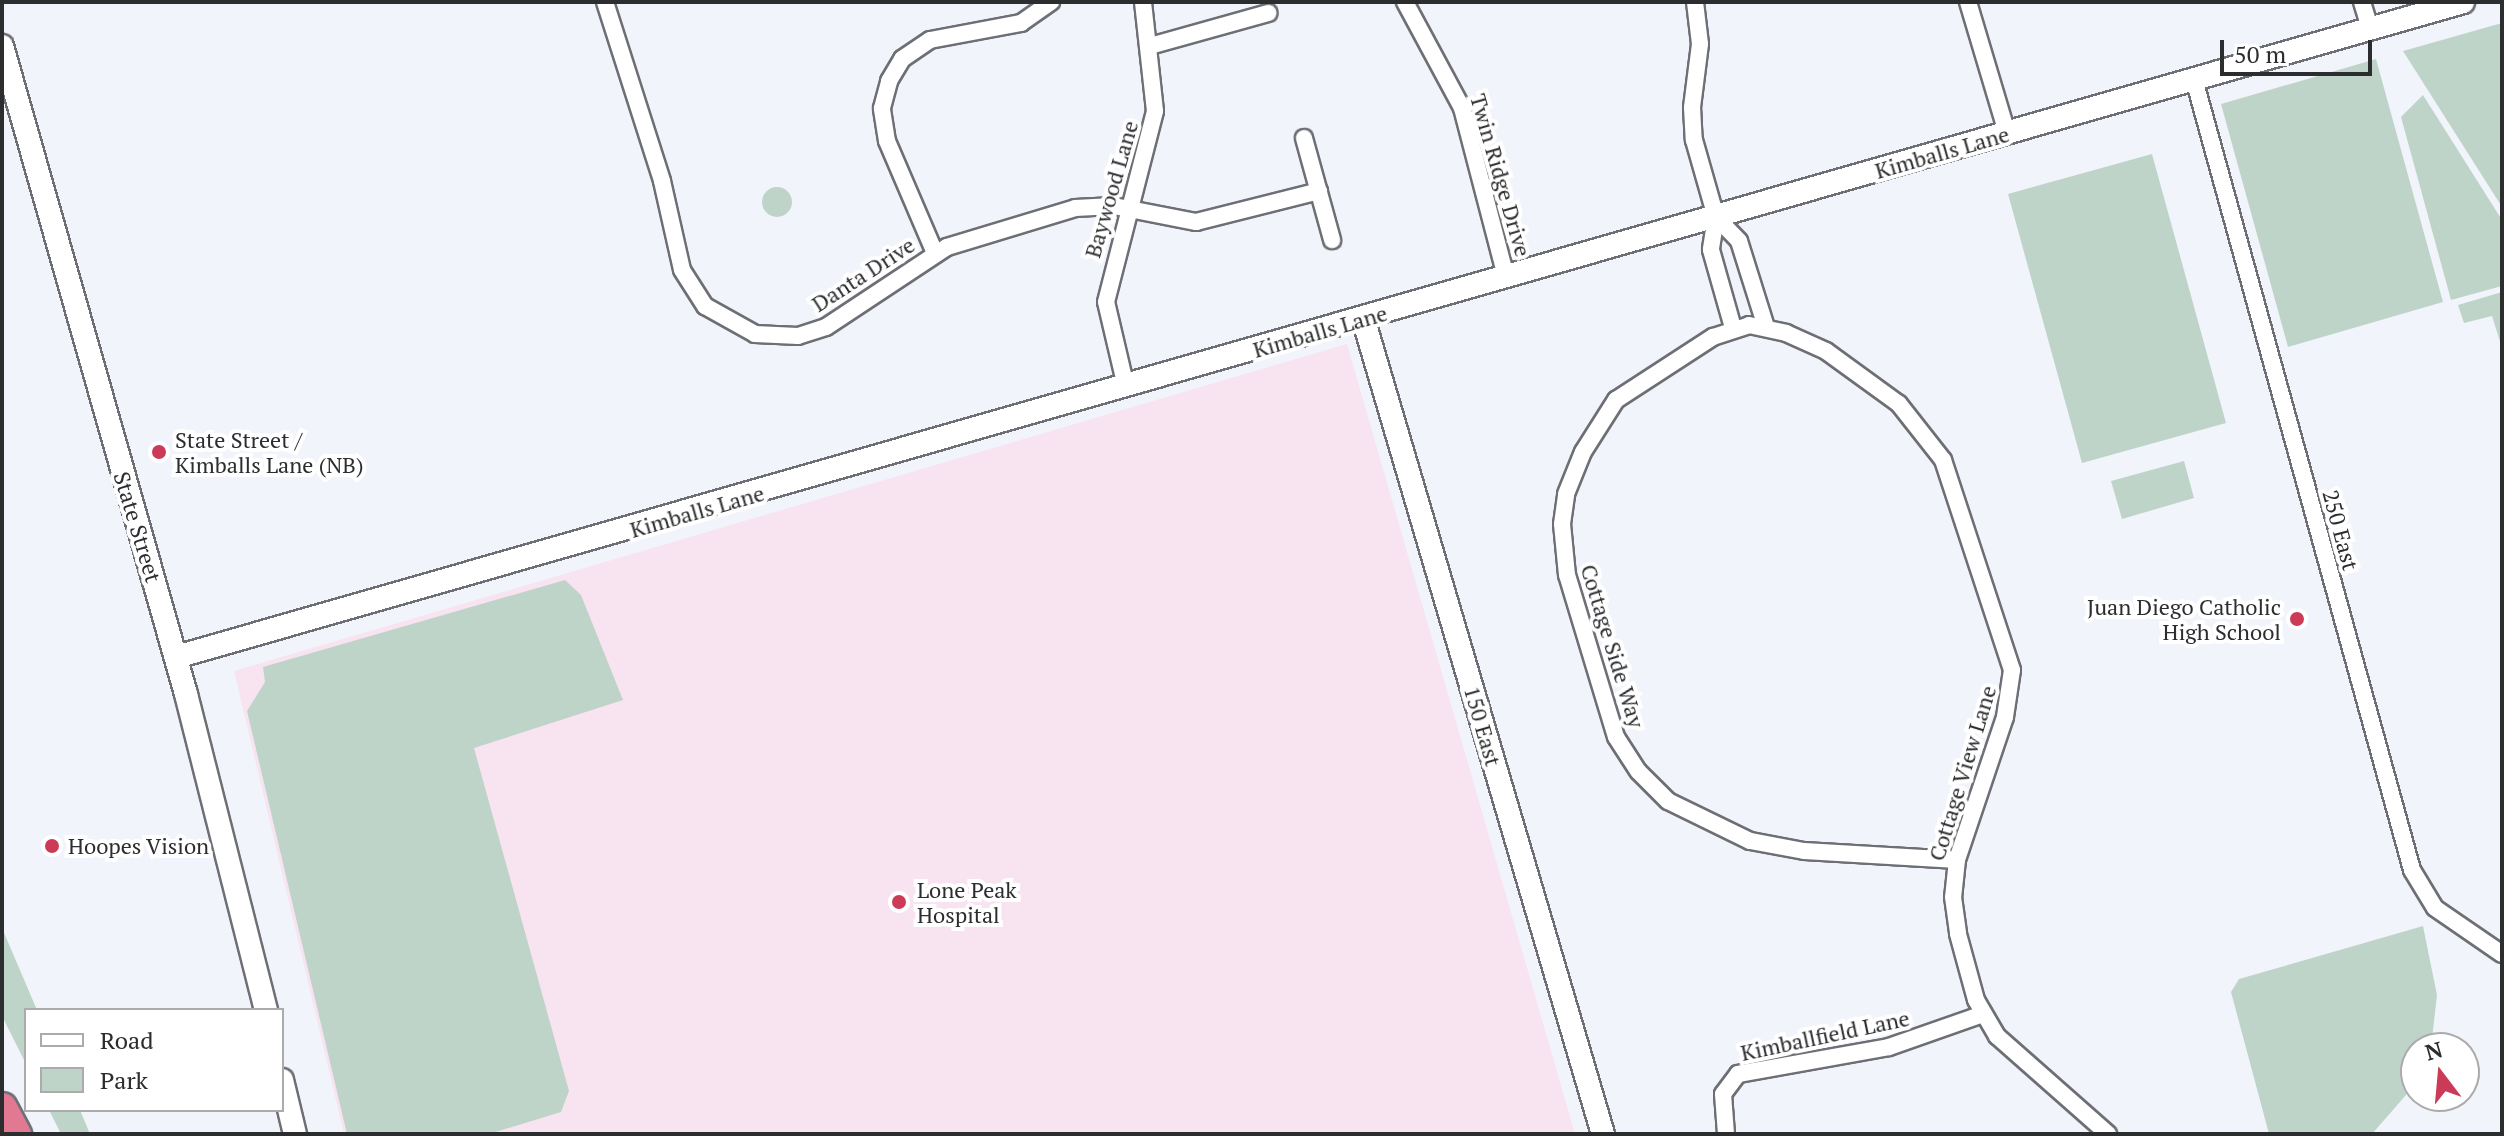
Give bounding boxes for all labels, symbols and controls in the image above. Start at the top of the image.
scale bar [2224,24,2376,74]
text: 50 m [2234,38,2286,70]
street label: Twin Ridge Drive [1465,91,1537,259]
street label: Baywood Lane [1079,117,1143,261]
street label: Kimballs Lane [1872,120,2012,184]
street label: Danta Drive [807,231,919,317]
street label: Kimballs Lane [1250,299,1390,363]
place label: State Street / Kimballs Lane (NB) [175,426,363,478]
marker: State Street / Kimballs Lane (NB) [150,443,168,461]
street label: State Street [109,468,167,586]
street label: Kimballs Lane [627,479,767,543]
street label: 250 East [2318,487,2364,573]
street label: Cottage Side Way [1576,561,1650,731]
place label: Juan Diego Catholic High School [2087,593,2281,644]
marker: Juan Diego Catholic High School [2288,610,2306,628]
street label: Cottage View Lane [1923,682,2001,864]
street label: 150 East [1459,683,1507,769]
place label: Hoopes Vision [68,833,210,859]
marker: Hoopes Vision [43,837,61,855]
place label: Lone Peak Hospital [917,876,1017,928]
marker: Lone Peak Hospital [888,891,910,913]
street label: Kimballfield Lane [1738,1004,1912,1066]
legend [24,1008,284,1112]
text: Road [100,1024,154,1056]
north arrow [2400,1032,2480,1112]
text: N [2422,1034,2446,1067]
text: Park [100,1064,148,1096]

